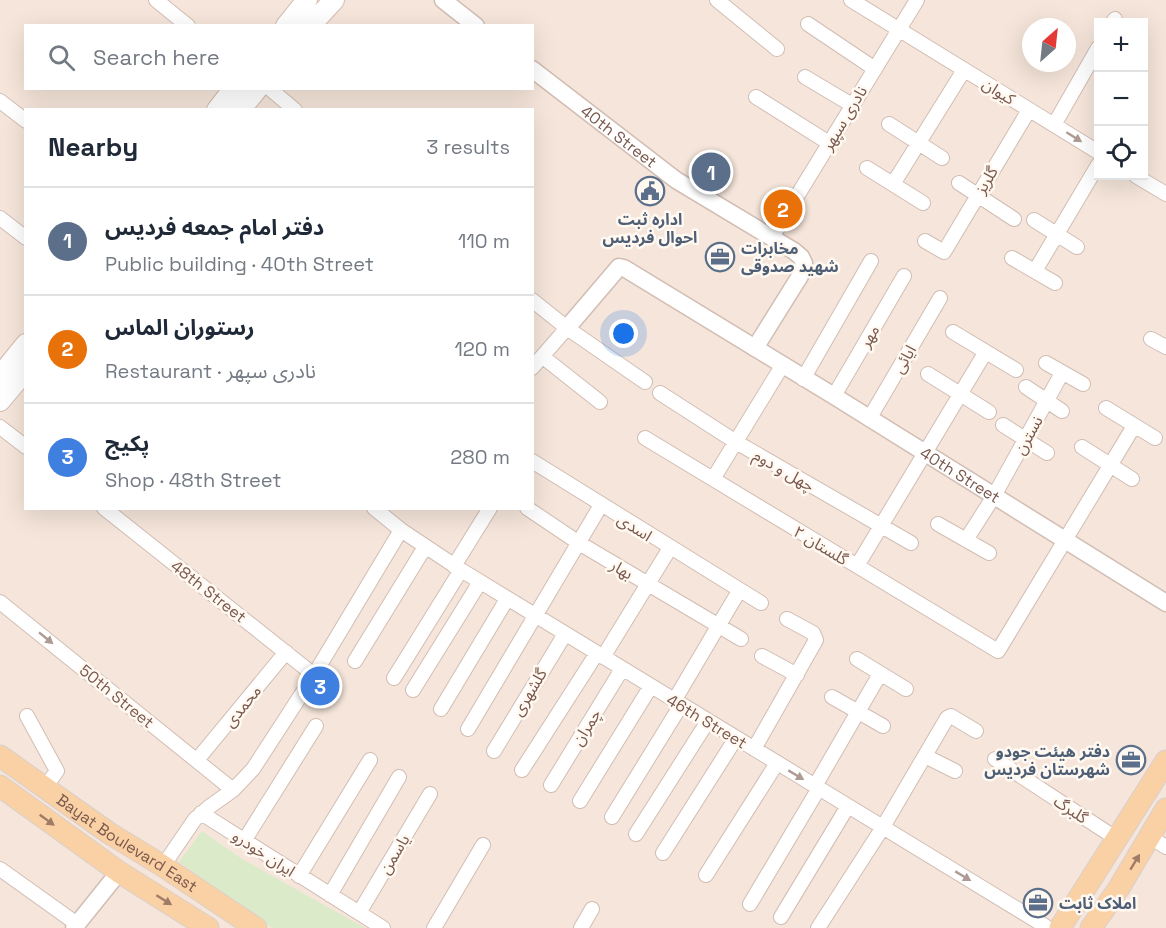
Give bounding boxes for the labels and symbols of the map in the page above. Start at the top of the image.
north arrow [1022,18,1076,72]
street label: کیوان [978,73,1019,110]
street label: نادری سپهر [816,82,872,155]
street label: 40th Street [577,101,661,173]
one-way arrow [1066,132,1082,143]
pin: 1 [692,150,730,195]
street label: گلریز [970,162,1003,199]
public building icon: اداره ثبت احوال فردیس [634,175,666,207]
pin: 2 [764,186,802,232]
place label: اداره ثبت احوال فردیس [603,209,697,248]
place label: مخابرات شهید صدوقی [741,238,839,277]
office icon: مخابرات شهید صدوقی [704,241,736,273]
your location [609,319,638,348]
street label: مهر [854,321,884,352]
street label: ایائی [888,341,921,377]
street label: نسترن [1009,412,1048,458]
street label: 40th Street [916,442,1004,508]
street label: چهل و دوم [748,445,818,498]
street label: اسدی [613,509,656,546]
street label: گلستان ۲ [790,521,852,570]
street label: بهار [606,554,637,584]
street label: 48th Street [167,555,251,627]
one-way arrow [38,632,53,644]
street label: 50th Street [75,660,158,733]
pin: 3 [300,664,340,708]
street label: گلشهری [507,664,552,720]
street label: محمدی [219,681,266,732]
street label: 46th Street [663,689,751,754]
street label: چمران [567,705,606,750]
place label: دفتر هیئت جودو شهرستان فردیس [984,741,1110,780]
office icon: دفتر هیئت جودو شهرستان فردیس [1115,744,1147,776]
one-way arrow [788,769,804,780]
street label: Bayat Boulevard East [52,789,201,897]
street label: گلبرگ [1050,791,1092,828]
one-way arrow [39,814,55,826]
street label: ایران خودرو [228,825,299,882]
street label: یاسمن [374,830,414,878]
one-way arrow [1129,854,1140,870]
one-way arrow [955,871,972,881]
office icon: املاک ثابت [1022,887,1054,919]
place label: املاک ثابت [1059,893,1136,914]
one-way arrow [156,894,172,905]

